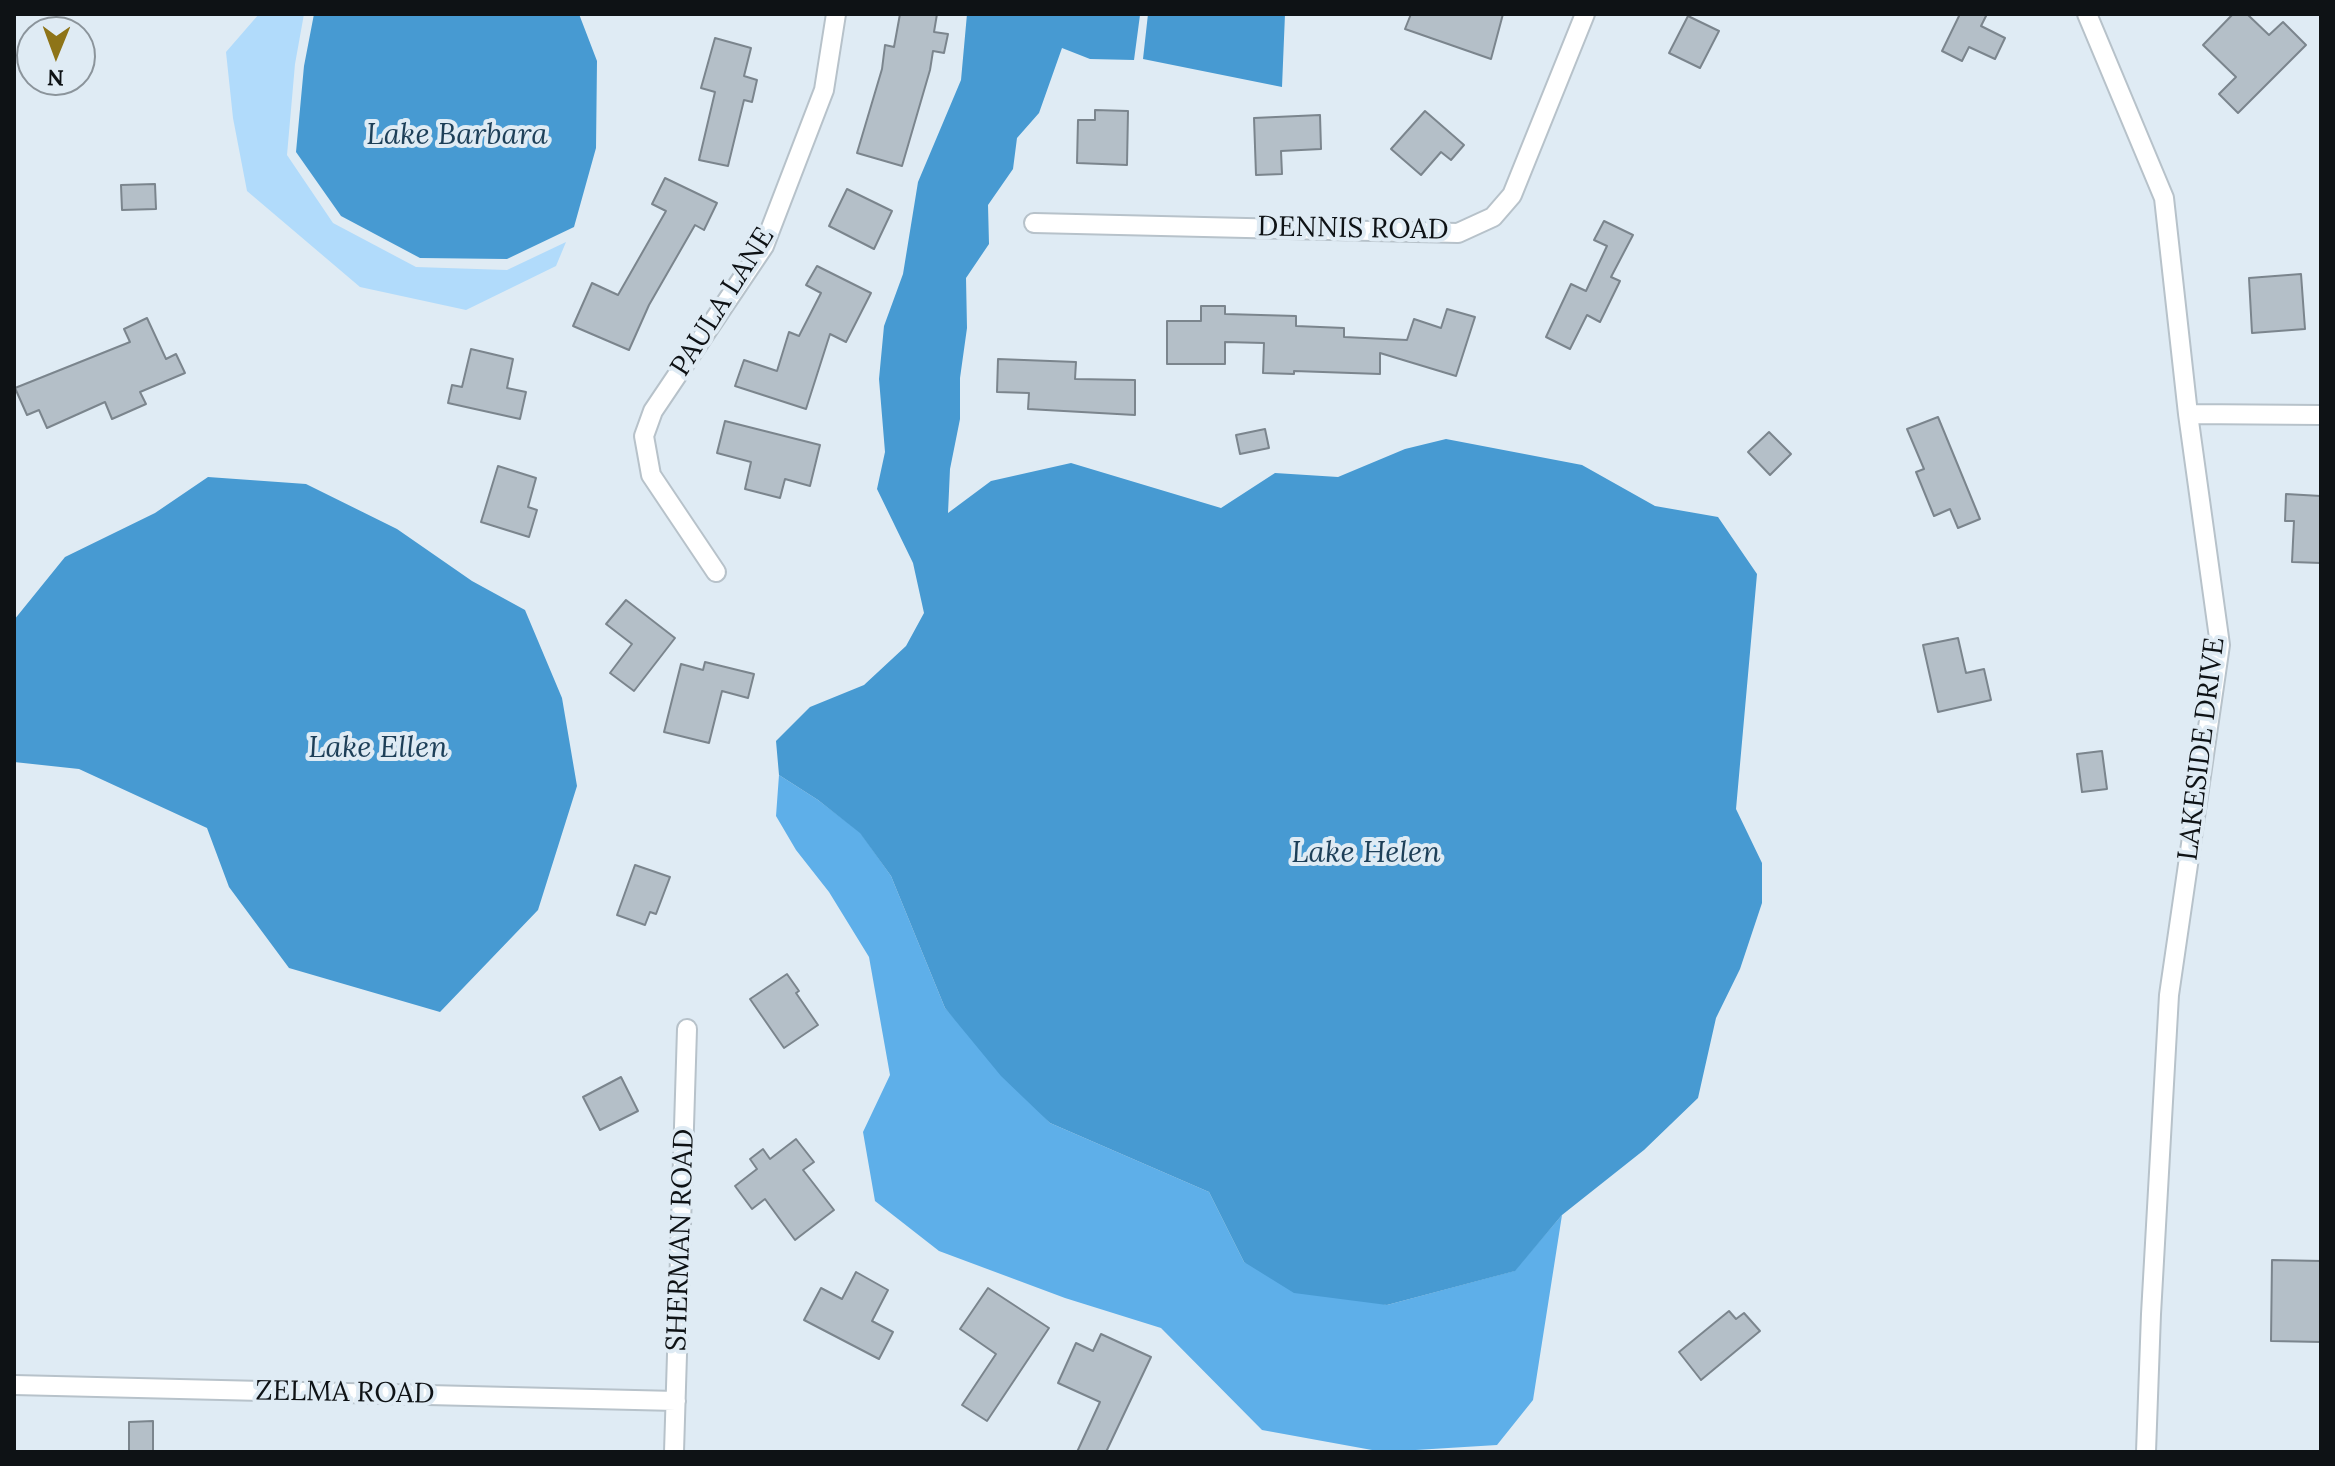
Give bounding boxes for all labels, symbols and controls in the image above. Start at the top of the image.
north arrow [16,16,96,96]
text: N [47,64,64,92]
water label: Lake Barbara [366,117,548,153]
street label: DENNIS ROAD [1257,211,1449,247]
street label: PAULA LANE [664,222,782,382]
street label: LAKESIDE DRIVE [2172,635,2232,863]
water label: Lake Ellen [308,730,448,766]
water label: Lake Helen [1291,835,1441,871]
street label: SHERMAN ROAD [660,1128,702,1352]
street label: ZELMA ROAD [255,1375,435,1411]

